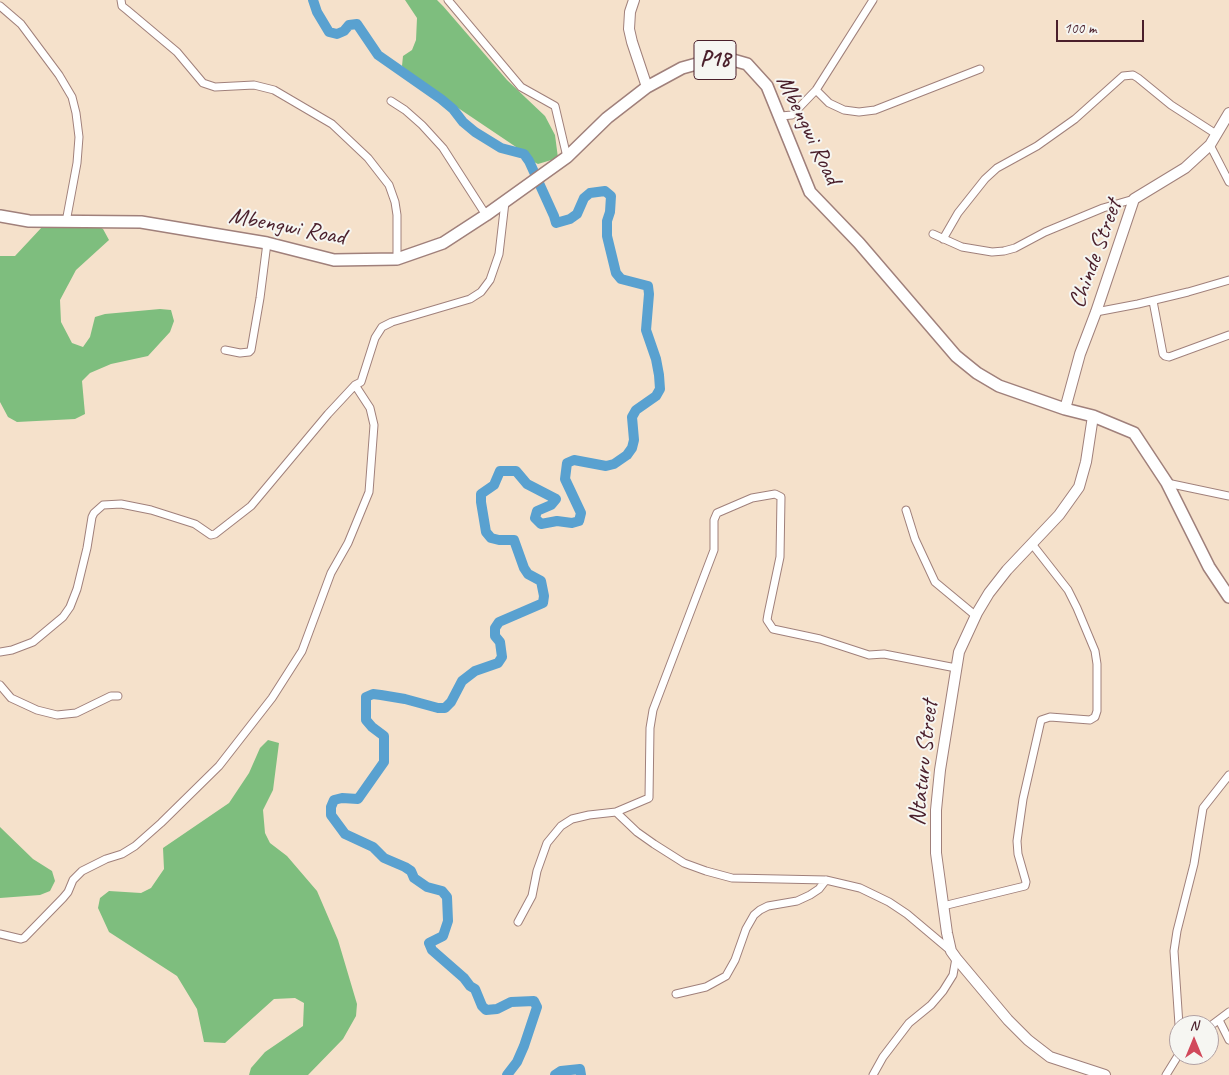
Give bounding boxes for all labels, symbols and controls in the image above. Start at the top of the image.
scale bar [1059,10,1146,42]
text: 100 m [1064,19,1096,38]
road number: P18 [694,40,736,80]
street label: Mbengwi Road [769,71,847,189]
street label: Chinde Street [1063,196,1129,312]
street label: Mbengwi Road [226,202,348,252]
street label: Ntaturu Street [903,699,945,827]
north arrow [1169,1015,1219,1065]
text: N [1190,1017,1198,1034]

